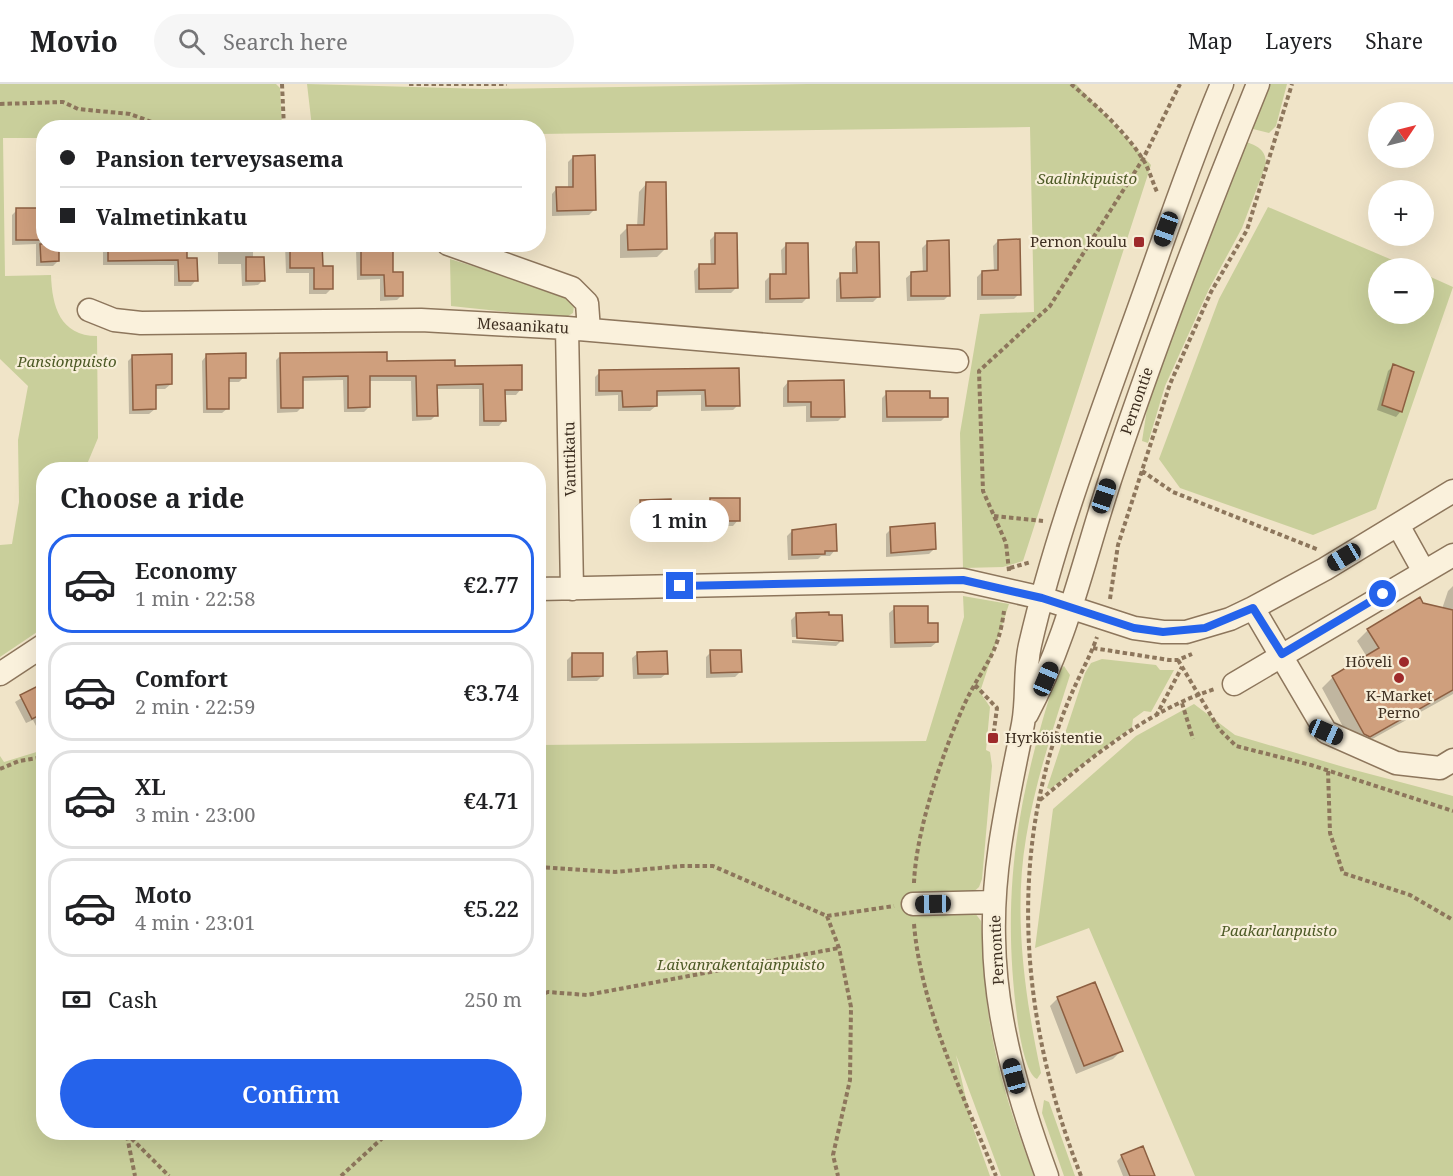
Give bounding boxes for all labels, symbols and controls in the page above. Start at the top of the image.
search box [154,14,574,68]
text: Movio [30,22,118,60]
icon: search [175,25,208,58]
text: Search here [223,26,348,56]
text: Map [1188,27,1232,55]
text: Layers [1265,27,1332,55]
text: Share [1365,27,1423,55]
north arrow [1368,102,1434,168]
map controls [1368,102,1434,324]
text: Pansion terveysasema [96,143,344,173]
park label: Saalinkipuisto [1037,168,1137,188]
button: + [1368,180,1434,246]
text: Valmetinkatu [96,201,247,231]
car [1151,209,1181,249]
place label: Pernon koulu [1030,231,1127,251]
marker: Pernon koulu [1132,235,1146,249]
button: − [1368,258,1434,324]
street label: Mesaanikatu [476,313,570,337]
park label: Pansionpuisto [16,351,117,371]
street label: Pernontie [1115,364,1157,437]
street label: Vanttikatu [558,421,580,497]
car [1090,476,1118,516]
text: Choose a ride [60,479,245,516]
callout: 1 min [630,499,730,541]
text: 1 min [652,507,707,534]
car [1324,540,1364,574]
text: Economy [135,555,237,585]
icon: car [63,557,117,611]
text: €2.77 [463,569,519,599]
route end [666,572,693,599]
route start [1369,580,1396,607]
text: 1 min · 22:58 [135,585,255,612]
place label: Höveli [1345,651,1392,671]
marker: Höveli [1397,655,1411,669]
car [1031,659,1061,699]
text: Comfort [135,663,228,693]
icon: car [63,665,117,719]
marker: K-Market Perno [1392,671,1406,685]
text: €3.74 [463,677,519,707]
place label: K-Market Perno [1366,685,1432,722]
text: 2 min · 22:59 [135,693,255,720]
car [1306,716,1346,748]
place label: Hyrköistentie [1005,727,1102,747]
marker: Hyrköistentie [986,731,1000,745]
text: XL [135,771,166,801]
icon: car [63,773,117,827]
text: €4.71 [463,785,519,815]
text: 3 min · 23:00 [135,801,255,828]
text: Moto [135,879,192,909]
icon: car [63,881,117,935]
text: €5.22 [463,893,519,923]
car [915,895,951,913]
text: 4 min · 23:01 [135,909,255,936]
street label: Pernontie [984,914,1008,986]
park label: Paakarlanpuisto [1220,920,1337,940]
park label: Laivanrakentajanpuisto [656,954,825,974]
icon: cash [60,983,93,1016]
text: Cash [108,984,158,1014]
text: 250 m [464,986,522,1013]
car [1001,1056,1027,1096]
button: Confirm [60,1059,522,1128]

